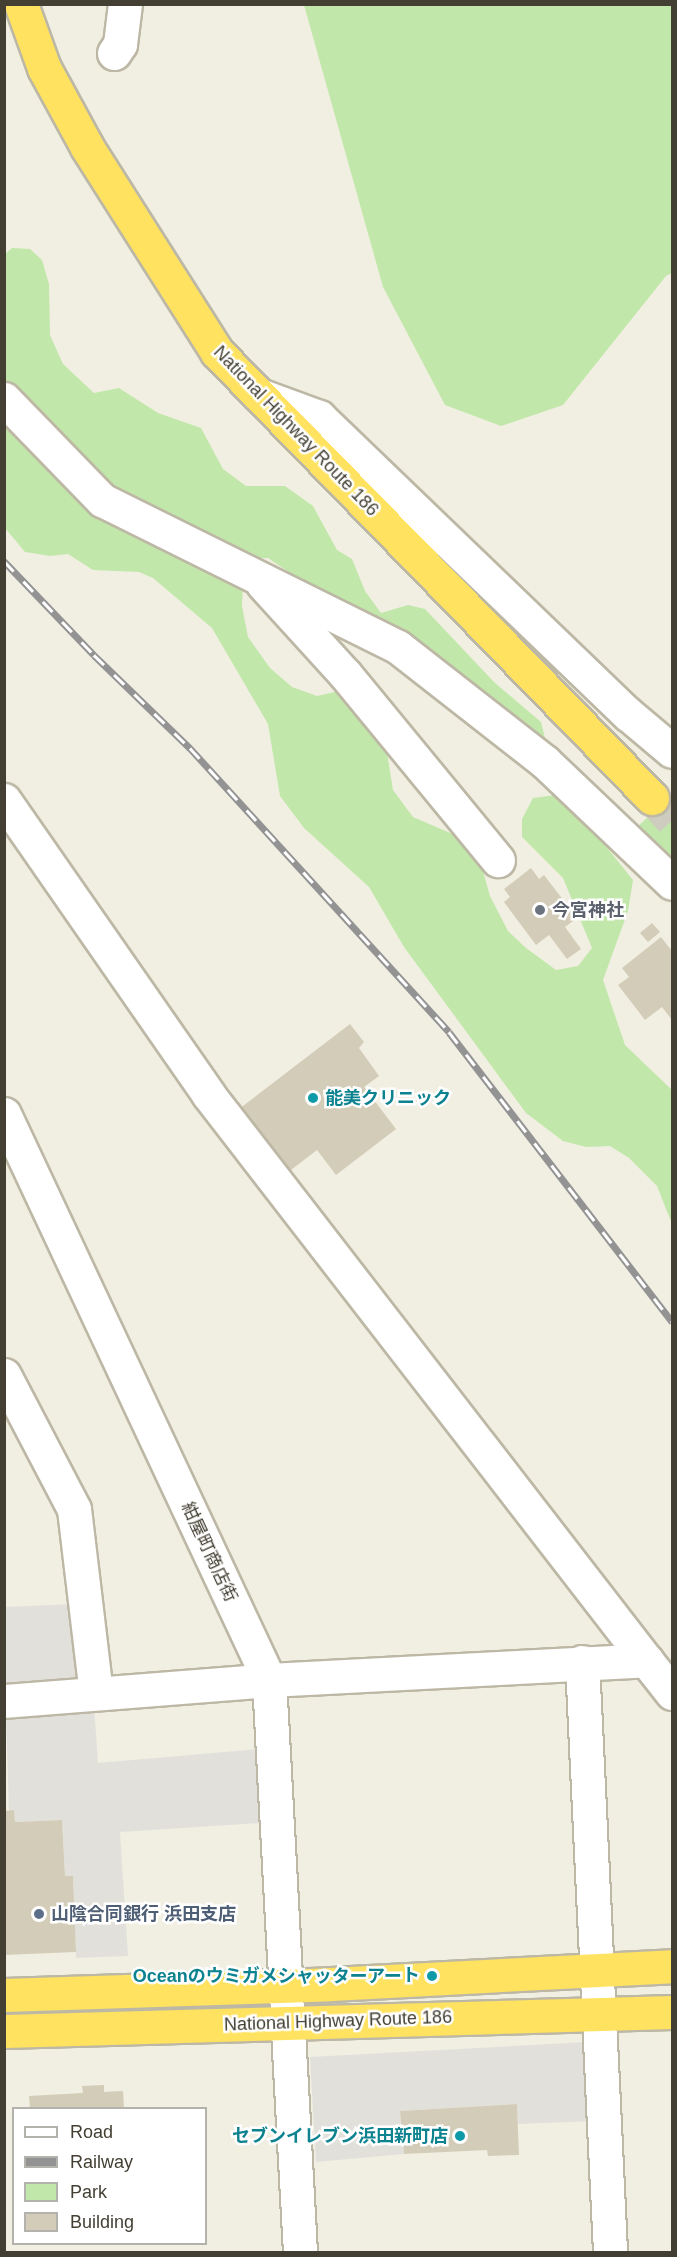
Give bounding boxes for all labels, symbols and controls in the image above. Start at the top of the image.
street label: National Highway Route 186 [209,341,383,521]
place label: 今宮神社 [552,899,624,921]
marker: 今宮神社 [533,903,547,917]
place label: 能美クリニック [325,1087,451,1109]
marker: 能美クリニック [306,1091,320,1105]
street label: 紺屋町商店街 [176,1498,242,1606]
place label: 山陰合同銀行 浜田支店 [51,1903,236,1925]
marker: 山陰合同銀行 浜田支店 [32,1907,46,1921]
place label: Oceanのウミガメシャッターアート [132,1965,420,1987]
marker: Oceanのウミガメシャッターアート [425,1969,439,1983]
street label: National Highway Route 186 [224,2006,452,2036]
legend [12,2107,207,2245]
text: Road [70,2122,113,2142]
place label: セブンイレブン浜田新町店 [232,2125,448,2147]
marker: セブンイレブン浜田新町店 [453,2129,467,2143]
text: Railway [70,2152,133,2172]
text: Park [70,2182,107,2202]
text: Building [70,2212,134,2232]

